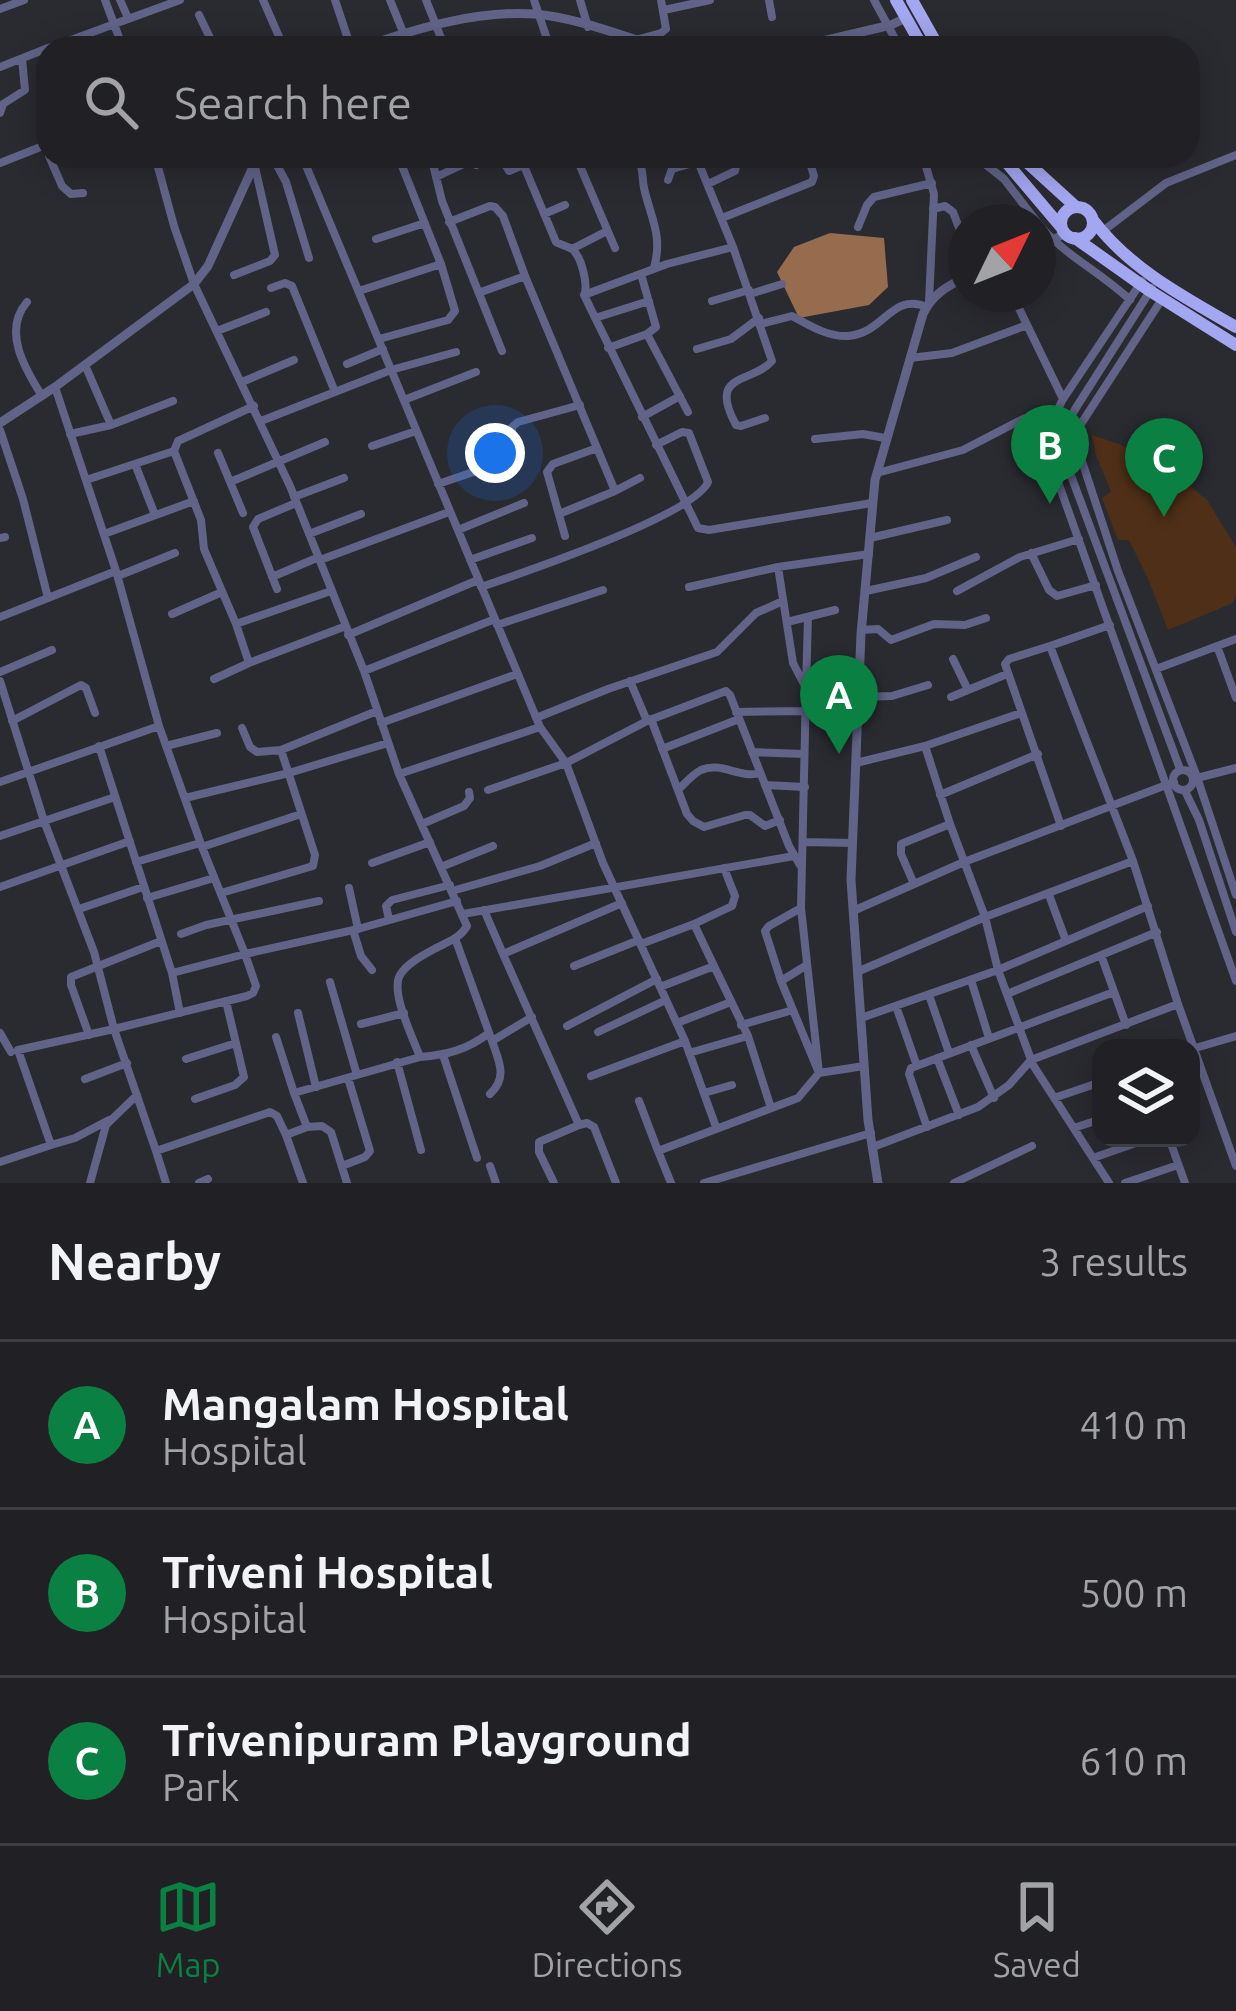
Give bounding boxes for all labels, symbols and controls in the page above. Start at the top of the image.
search box [36,36,1200,168]
icon: search [78,69,144,135]
text: Search here [174,77,412,128]
north arrow [948,204,1056,312]
pin: B [1011,405,1089,504]
pin: C [1125,418,1203,517]
your location [465,423,525,483]
pin: A [800,655,878,754]
map controls [1092,1039,1200,1147]
button: layers [1092,1039,1200,1147]
text: Nearby [48,1232,221,1290]
text: 3 results [1039,1240,1188,1283]
text: Mangalam Hospital [162,1378,569,1429]
text: A [73,1403,101,1446]
text: 410 m [1079,1403,1188,1446]
text: Hospital [162,1429,307,1472]
text: Triveni Hospital [162,1546,493,1597]
text: B [74,1571,100,1614]
text: 500 m [1079,1571,1188,1614]
text: Hospital [162,1597,307,1640]
text: Trivenipuram Playground [162,1714,692,1765]
text: C [75,1739,99,1782]
text: 610 m [1079,1739,1188,1782]
text: Park [162,1765,240,1808]
tab: Map [155,1874,221,1983]
tab: Directions [532,1874,682,1983]
tab: Saved [993,1874,1081,1983]

